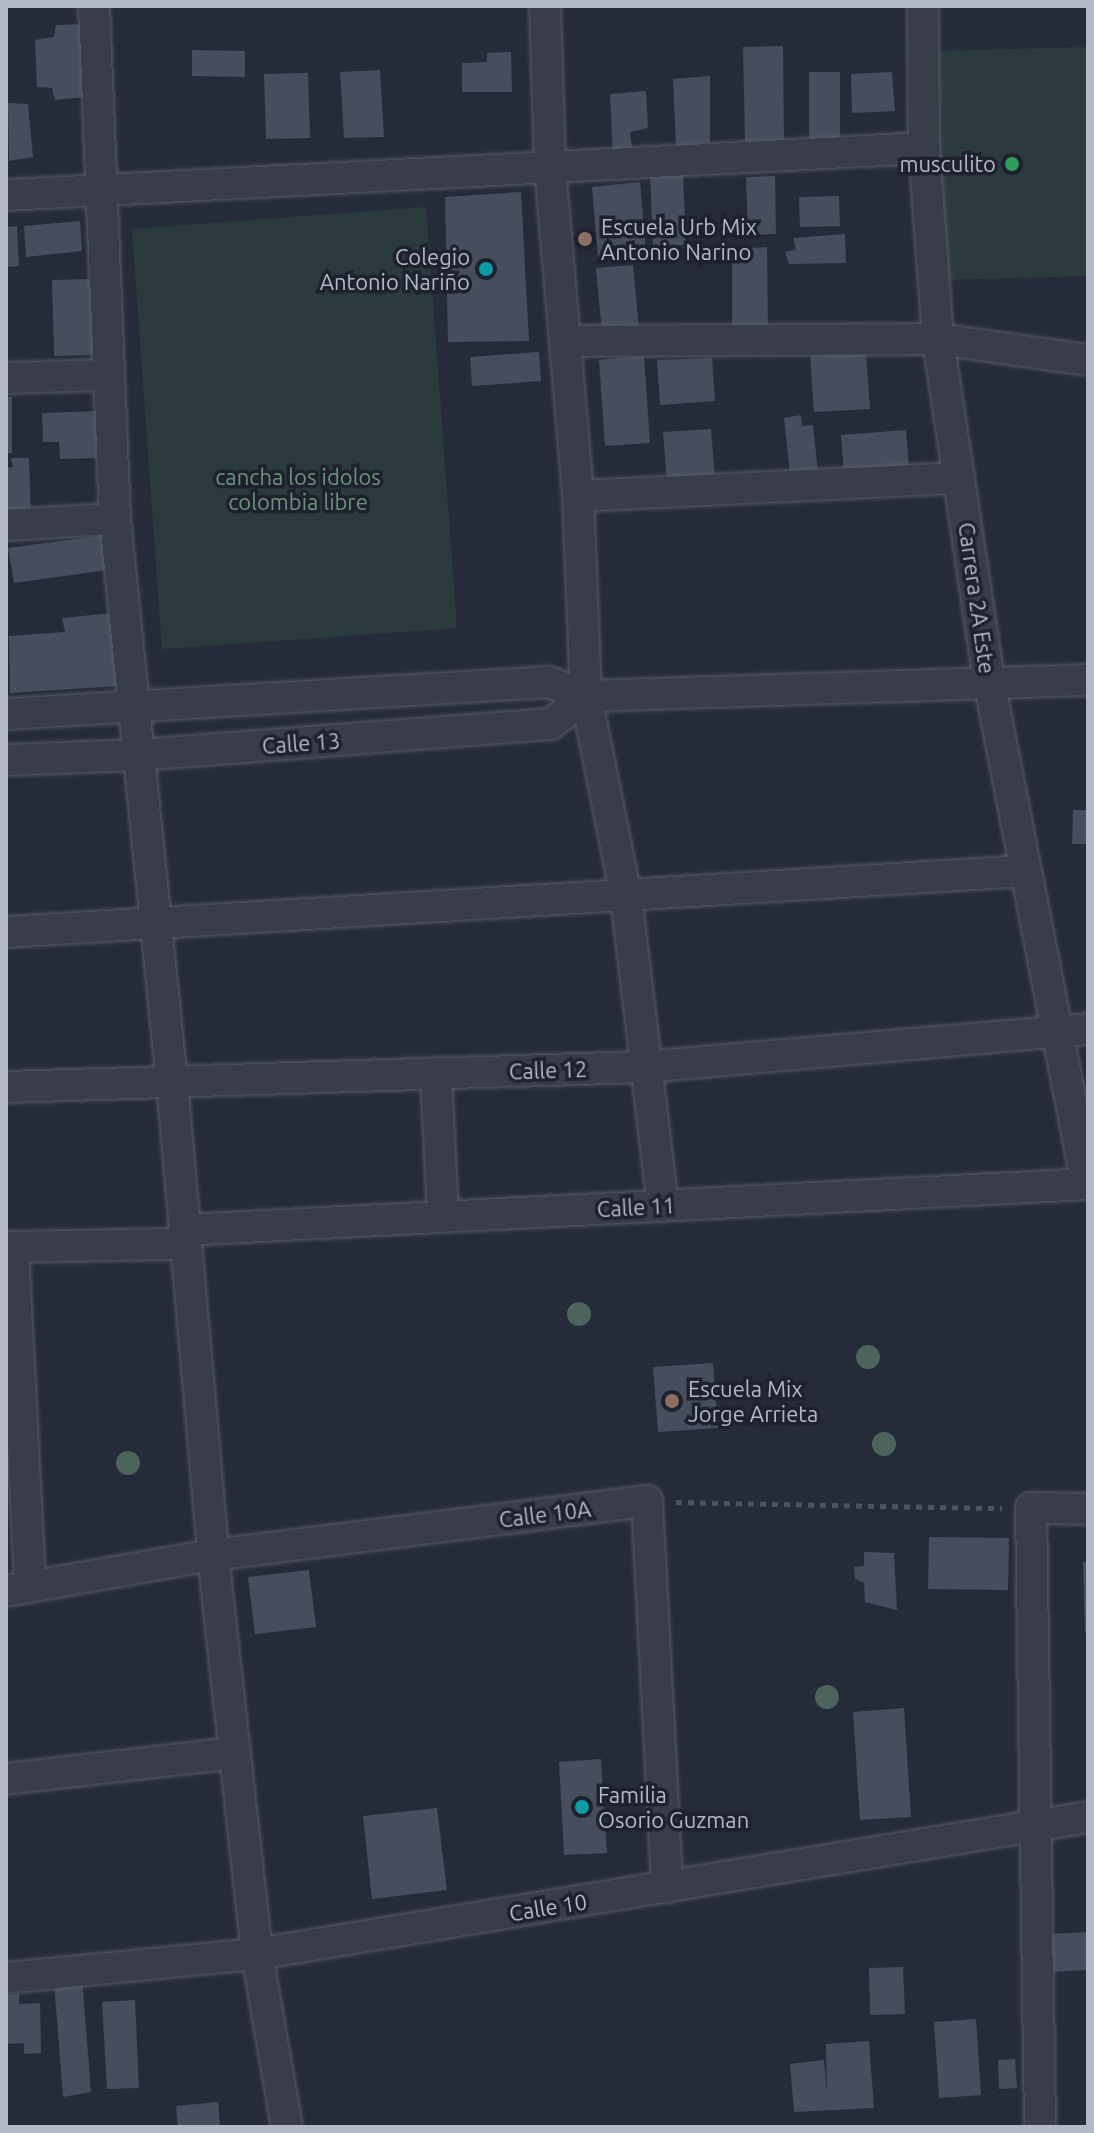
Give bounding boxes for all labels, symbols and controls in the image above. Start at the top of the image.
place label: musculito [900,151,996,177]
marker: musculito [1003,155,1021,173]
place label: Escuela Urb Mix Antonio Narino [601,213,757,264]
marker: Escuela Urb Mix Antonio Narino [576,230,594,248]
place label: Colegio Antonio Nariño [320,243,470,294]
marker: Colegio Antonio Nariño [477,260,495,278]
park label: cancha los idolos colombia libre [215,463,381,514]
street label: Carrera 2A Este [953,521,1001,675]
street label: Calle 13 [261,727,341,759]
street label: Calle 12 [508,1055,588,1085]
street label: Calle 11 [596,1192,676,1222]
place label: Escuela Mix Jorge Arrieta [688,1375,818,1426]
marker: Escuela Mix Jorge Arrieta [663,1392,681,1410]
street label: Calle 10A [497,1495,593,1533]
place label: Familia Osorio Guzman [598,1781,749,1832]
marker: Familia Osorio Guzman [573,1798,591,1816]
street label: Calle 10 [507,1888,589,1926]

